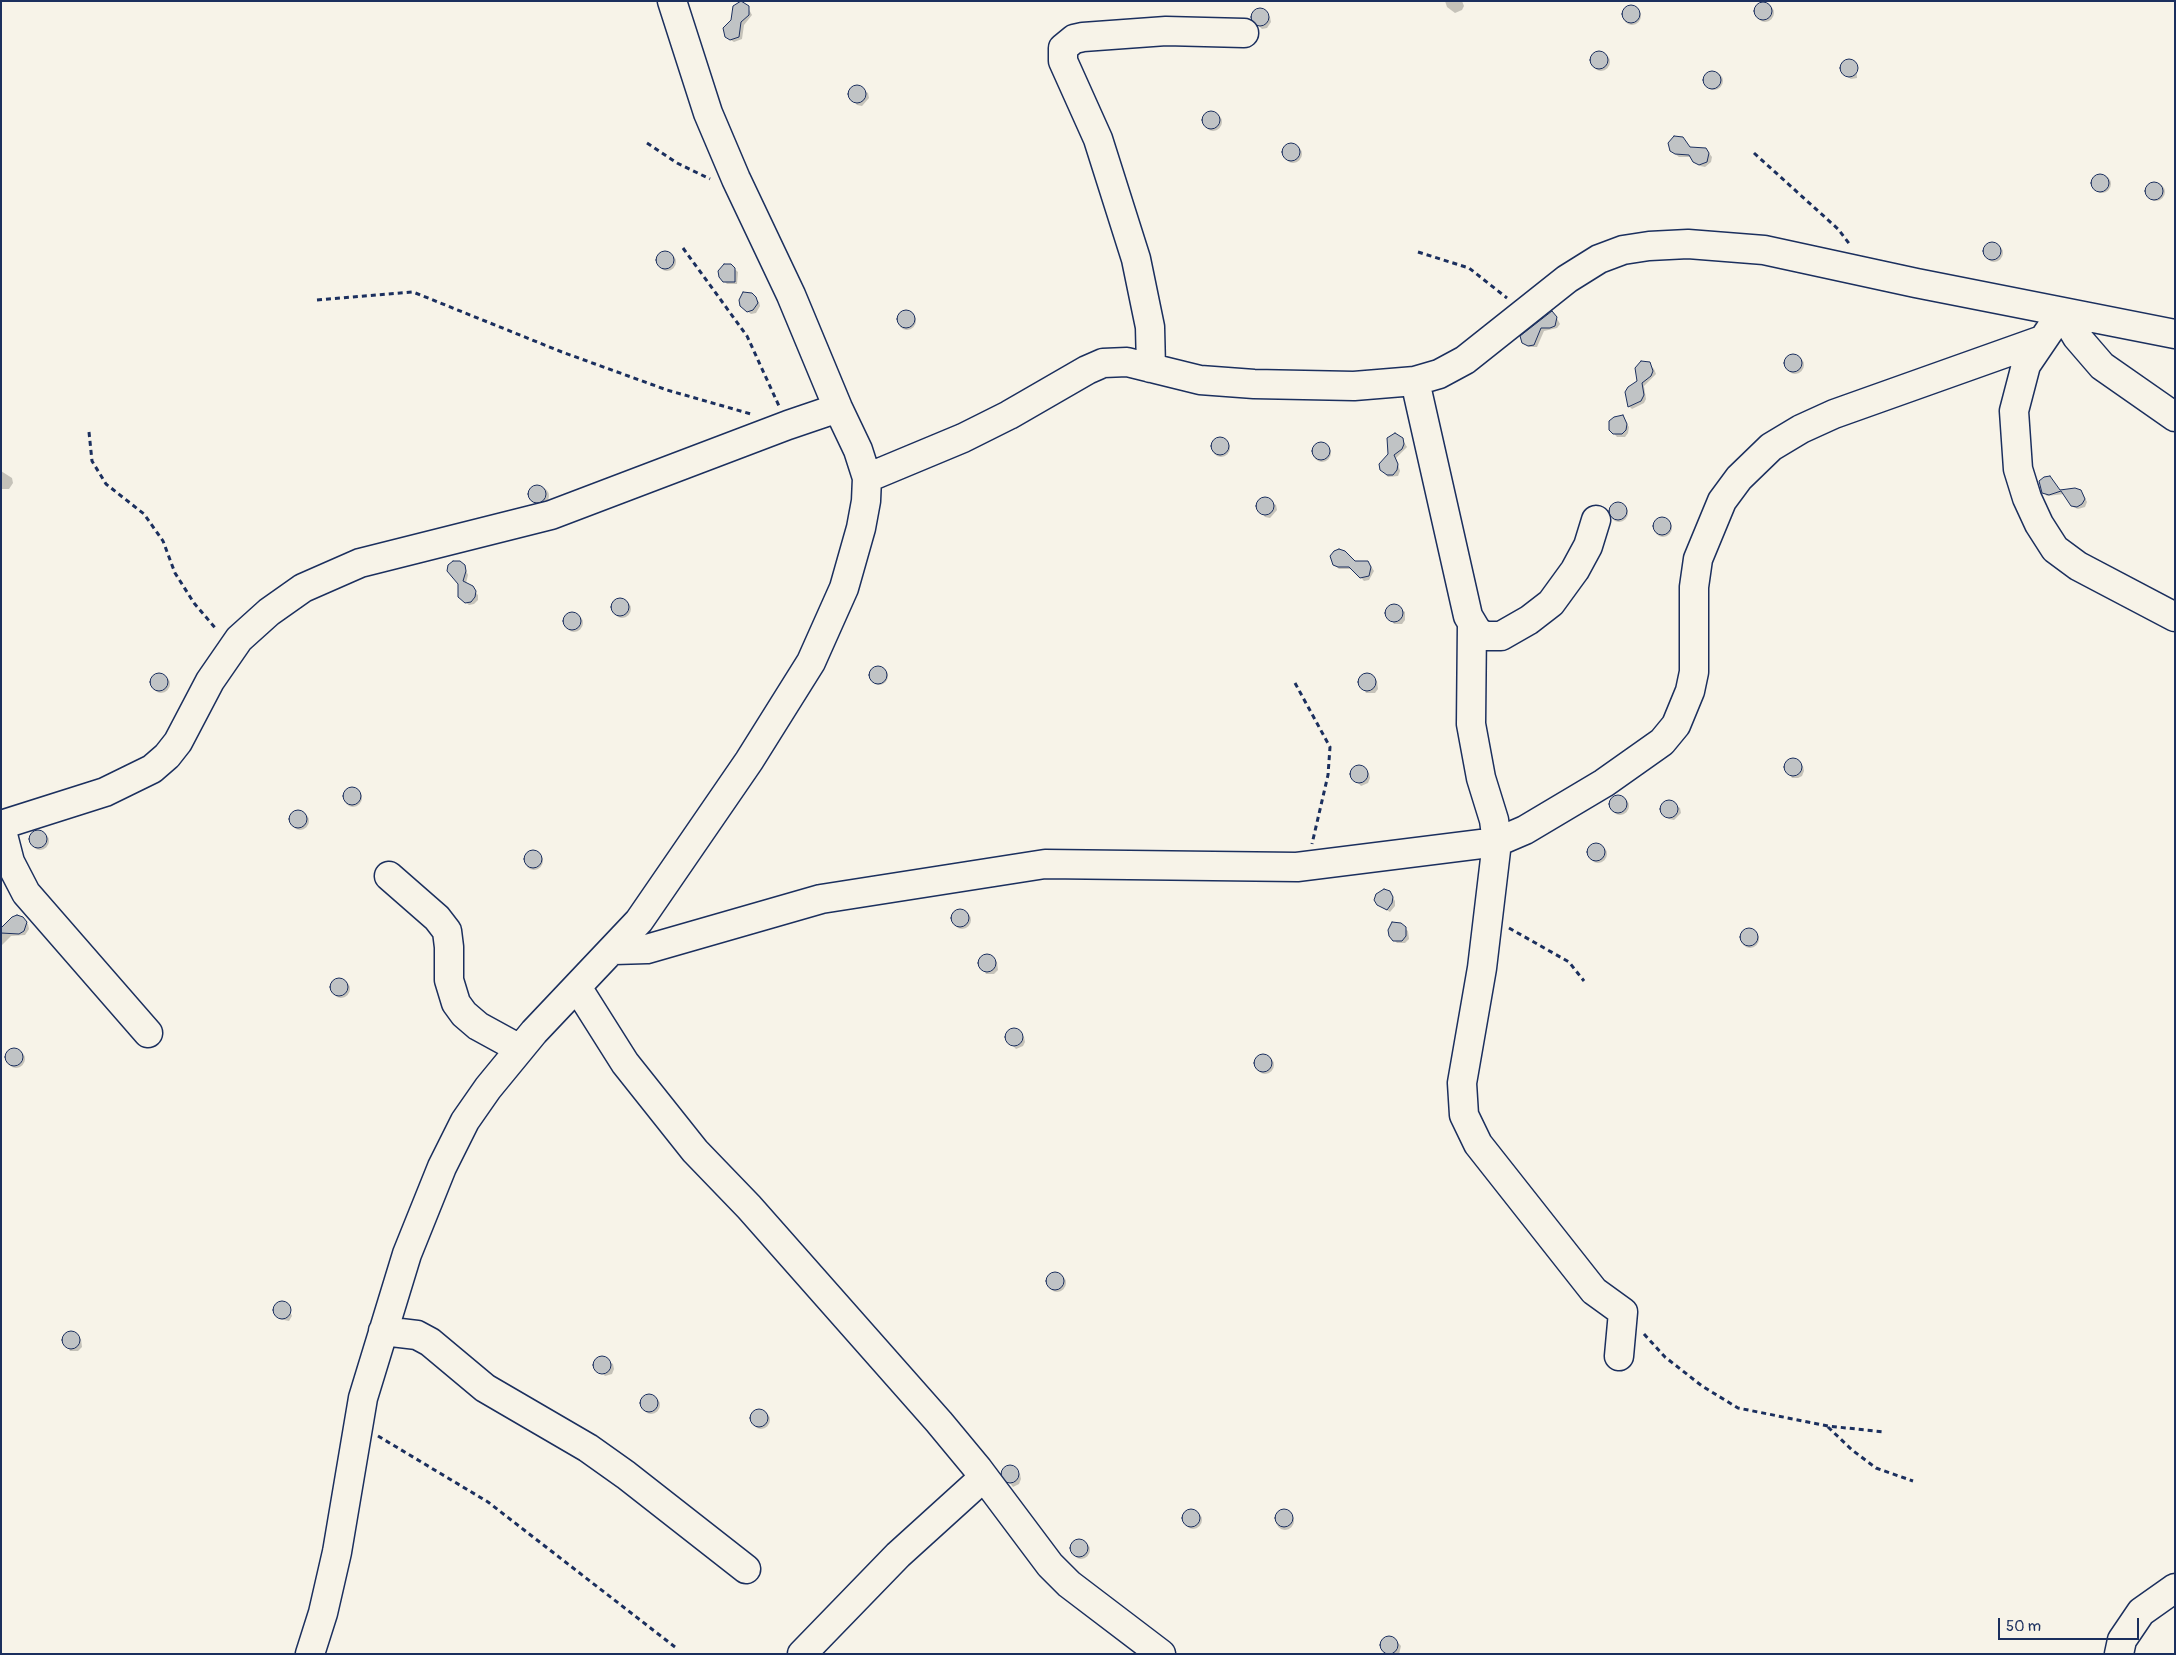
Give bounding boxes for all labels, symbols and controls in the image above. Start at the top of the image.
scale bar [2001,1608,2142,1640]
text: 50 m [2006,1617,2041,1636]

